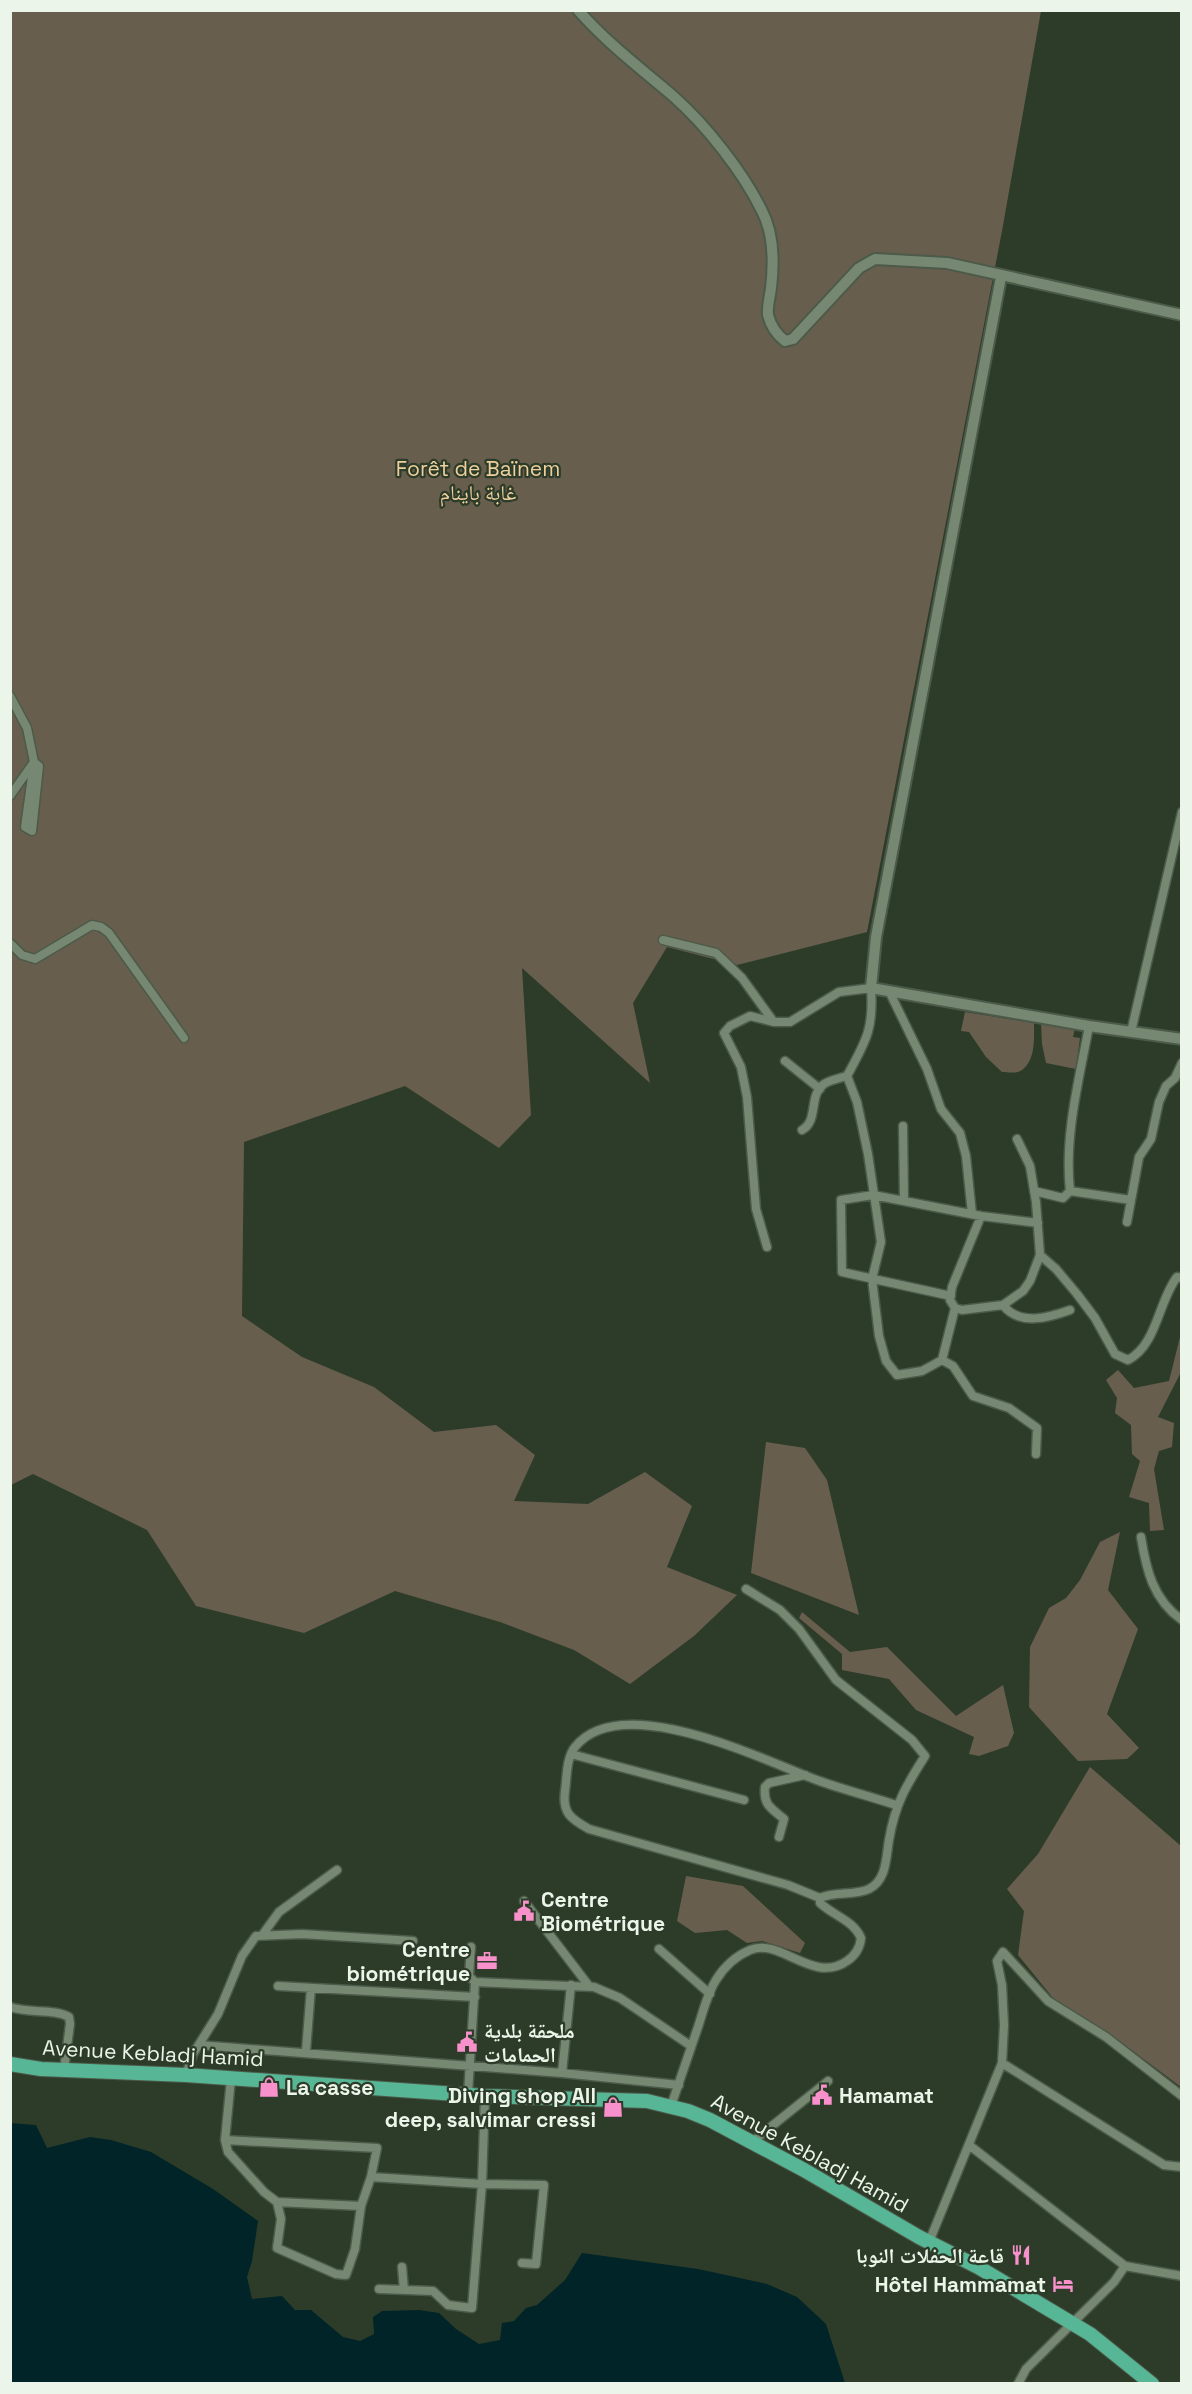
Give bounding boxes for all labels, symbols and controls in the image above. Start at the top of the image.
park label: Forêt de Baïnem غابة باينام [396,455,560,507]
place label: Centre Biométrique [541,1886,665,1937]
public building icon: Centre Biométrique [512,1899,536,1923]
place label: Centre biométrique [347,1936,470,1987]
office icon: Centre biométrique [475,1949,499,1973]
place label: ملحقة بلدية الحمامات [484,2017,575,2068]
public building icon: ملحقة بلدية الحمامات [455,2030,479,2054]
street label: Avenue Kebladj Hamid [42,2034,264,2072]
place label: La casse [286,2074,373,2101]
shop icon: La casse [257,2075,281,2099]
place label: Diving shop All deep, salvimar cressi [385,2082,596,2133]
place label: Hamamat [839,2082,934,2109]
public building icon: Hamamat [810,2083,834,2107]
street label: Avenue Kebladj Hamid [707,2087,913,2219]
shop icon: Diving shop All deep, salvimar cressi [601,2095,625,2119]
place label: قاعة الحفلات النوبا [856,2242,1004,2269]
restaurant icon: قاعة الحفلات النوبا [1009,2243,1033,2267]
place label: Hôtel Hammamat [875,2271,1046,2298]
hotel icon: Hôtel Hammamat [1051,2272,1075,2296]

